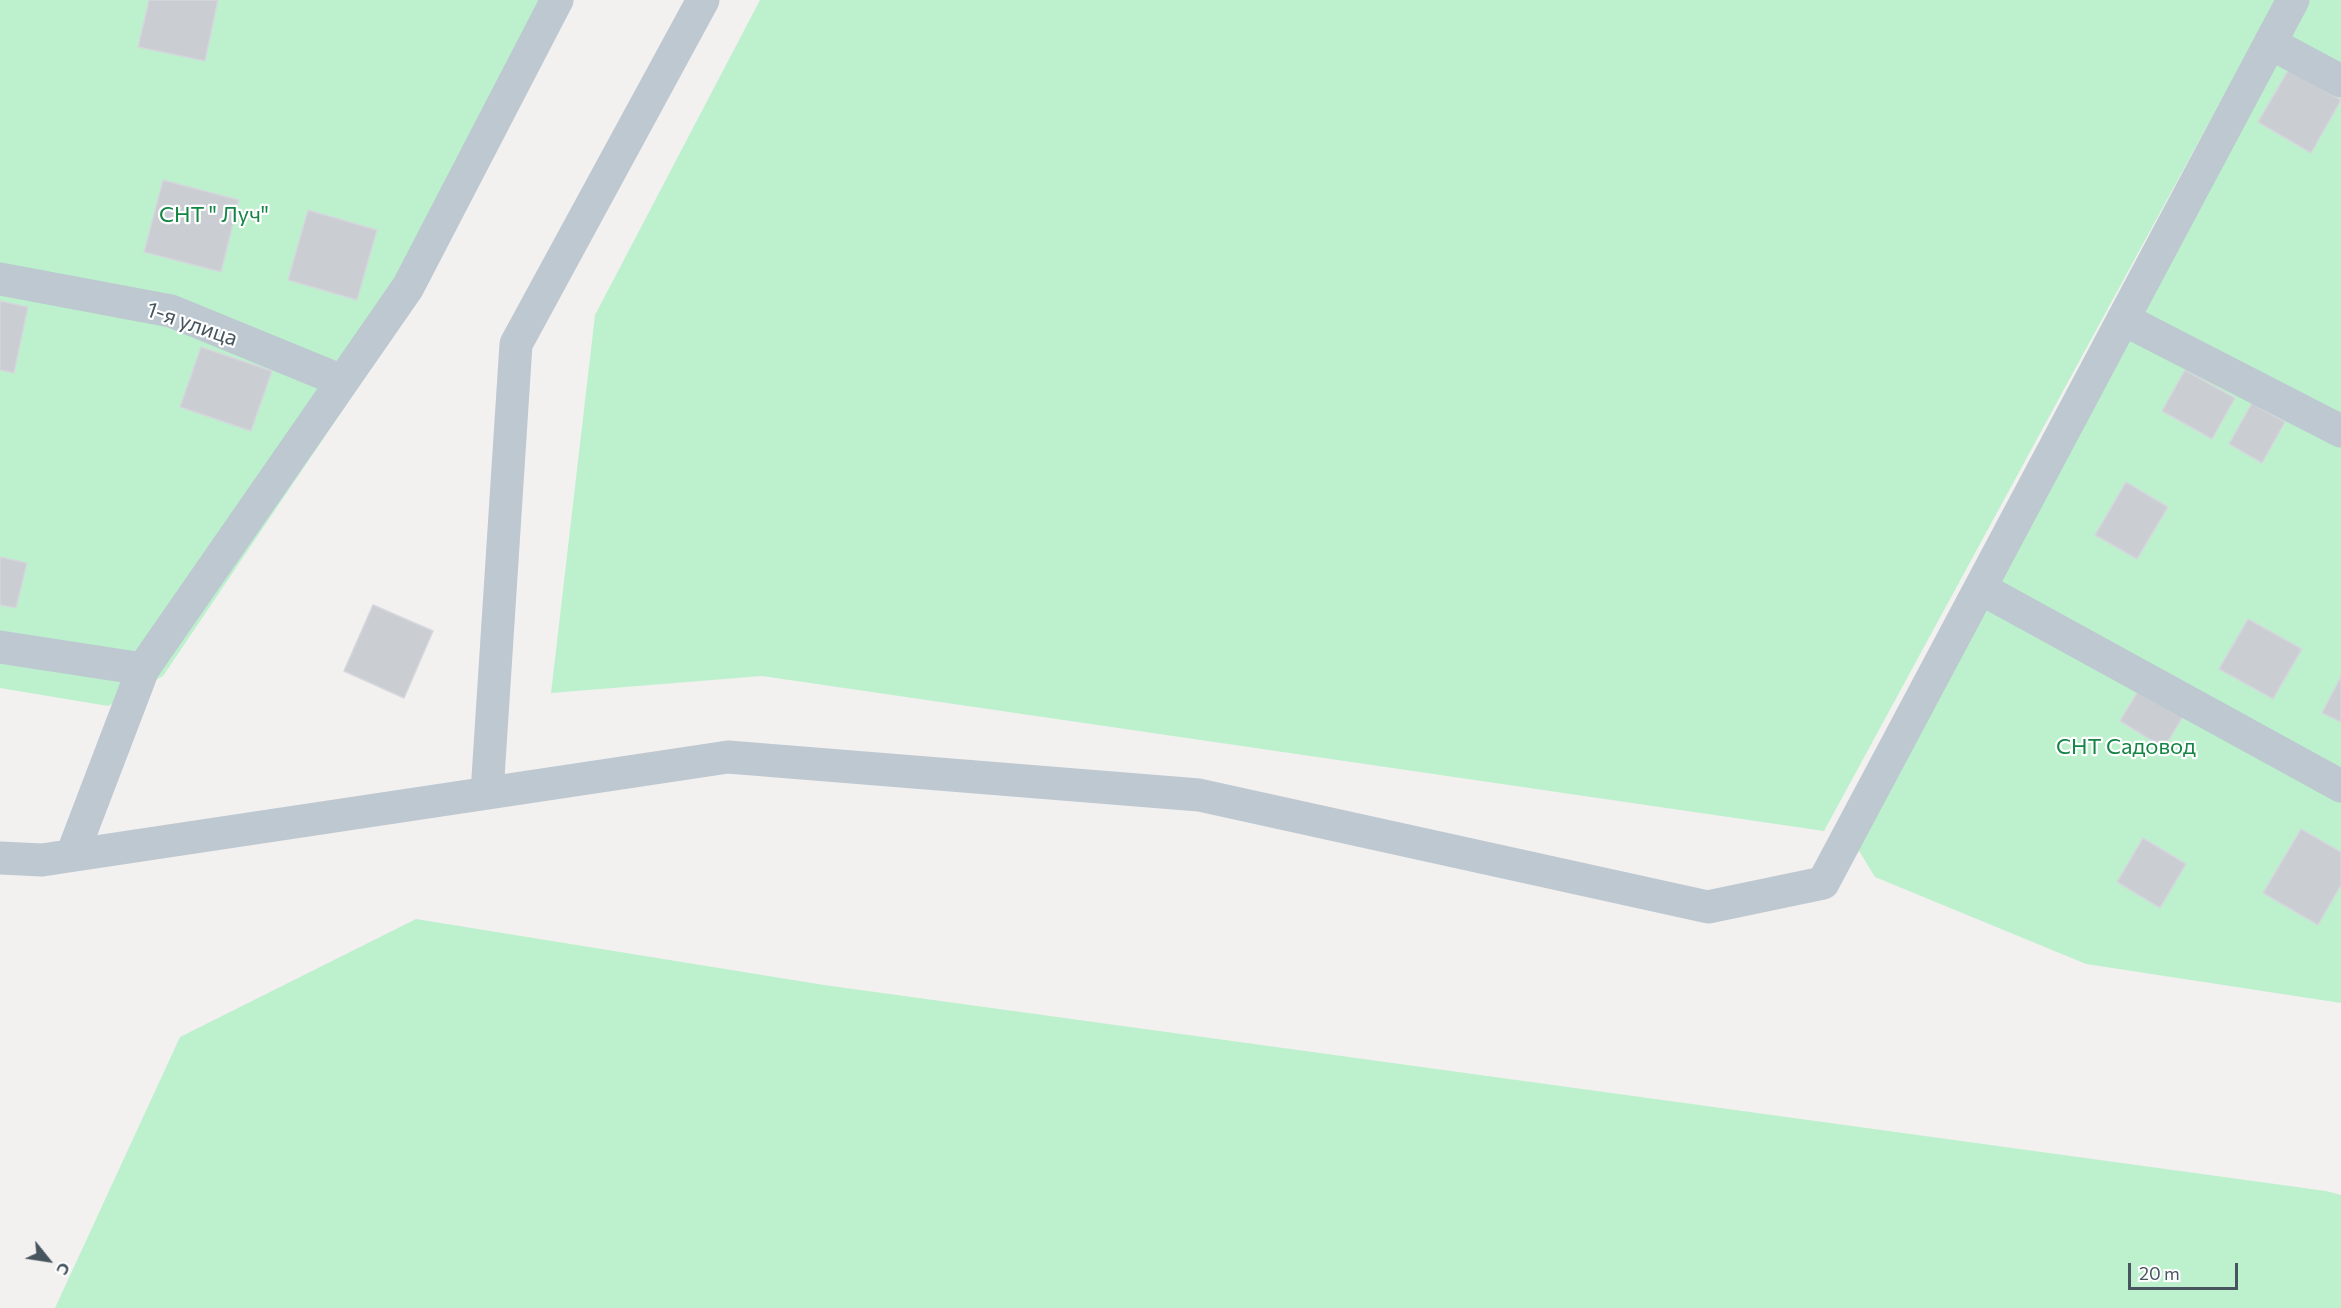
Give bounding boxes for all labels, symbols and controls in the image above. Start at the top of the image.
park label: СНТ " Луч" [159,202,269,228]
street label: 1-я улица [143,296,241,352]
park label: СНТ Садовод [2056,734,2196,760]
north arrow [18,1230,78,1290]
scale bar [2131,1251,2240,1289]
text: С [53,1260,75,1279]
text: 20 m [2139,1262,2180,1284]

